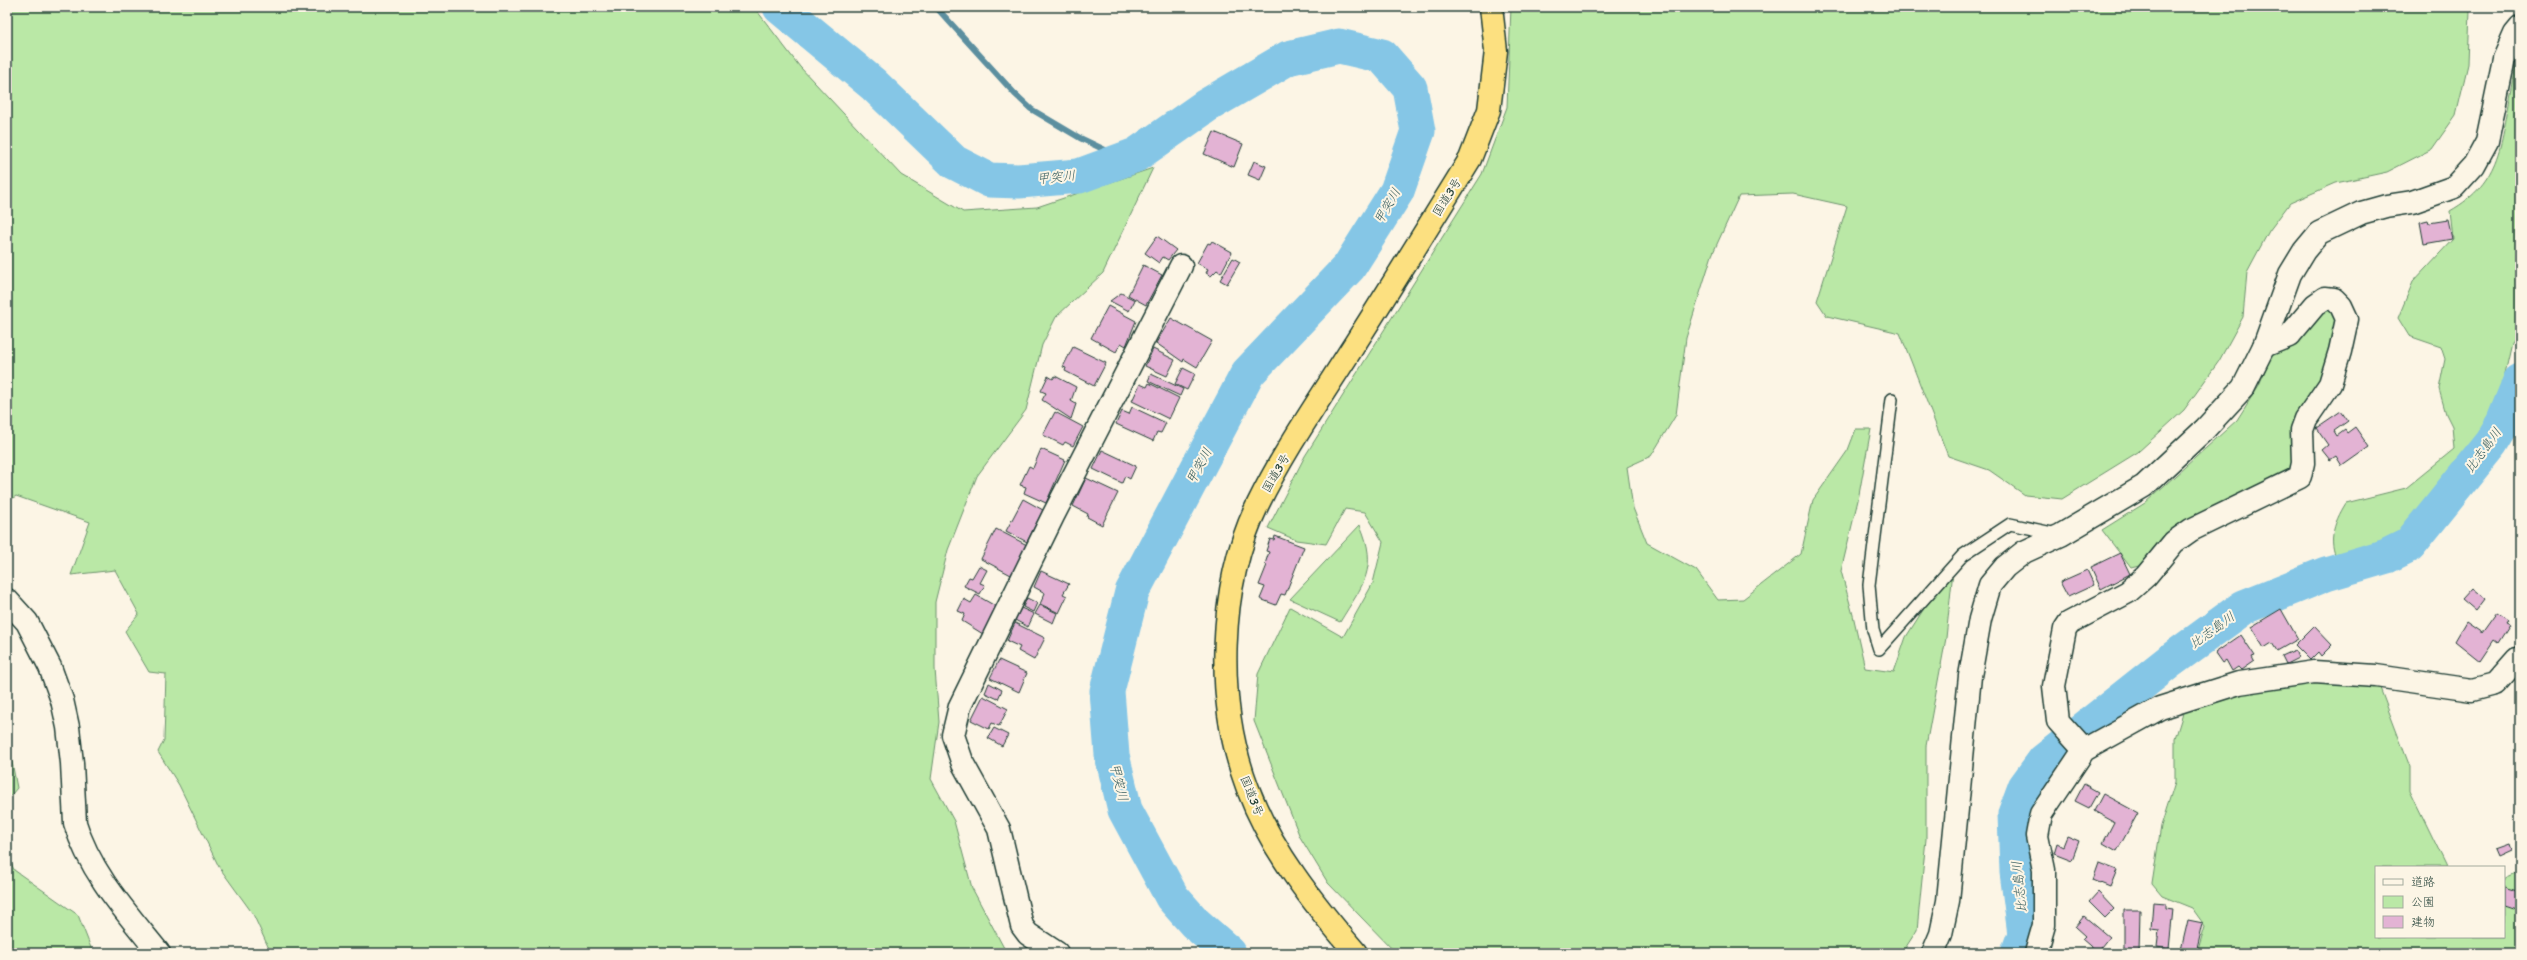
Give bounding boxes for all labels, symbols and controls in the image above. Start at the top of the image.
water label: 甲突川 [1035,164,1077,190]
street label: 国道3号 [1426,173,1468,221]
water label: 甲突川 [1367,183,1407,229]
water label: 比志島川 [2458,422,2508,478]
water label: 甲突川 [1180,443,1218,489]
street label: 国道3号 [1256,449,1296,497]
water label: 比志島川 [2184,605,2240,655]
water label: 甲突川 [1103,760,1135,804]
street label: 国道3号 [1234,772,1270,820]
water label: 比志島川 [2005,860,2033,914]
legend [2375,866,2505,938]
text: 道路 [2411,871,2435,893]
text: 公園 [2411,891,2435,913]
text: 建物 [2411,911,2435,933]

